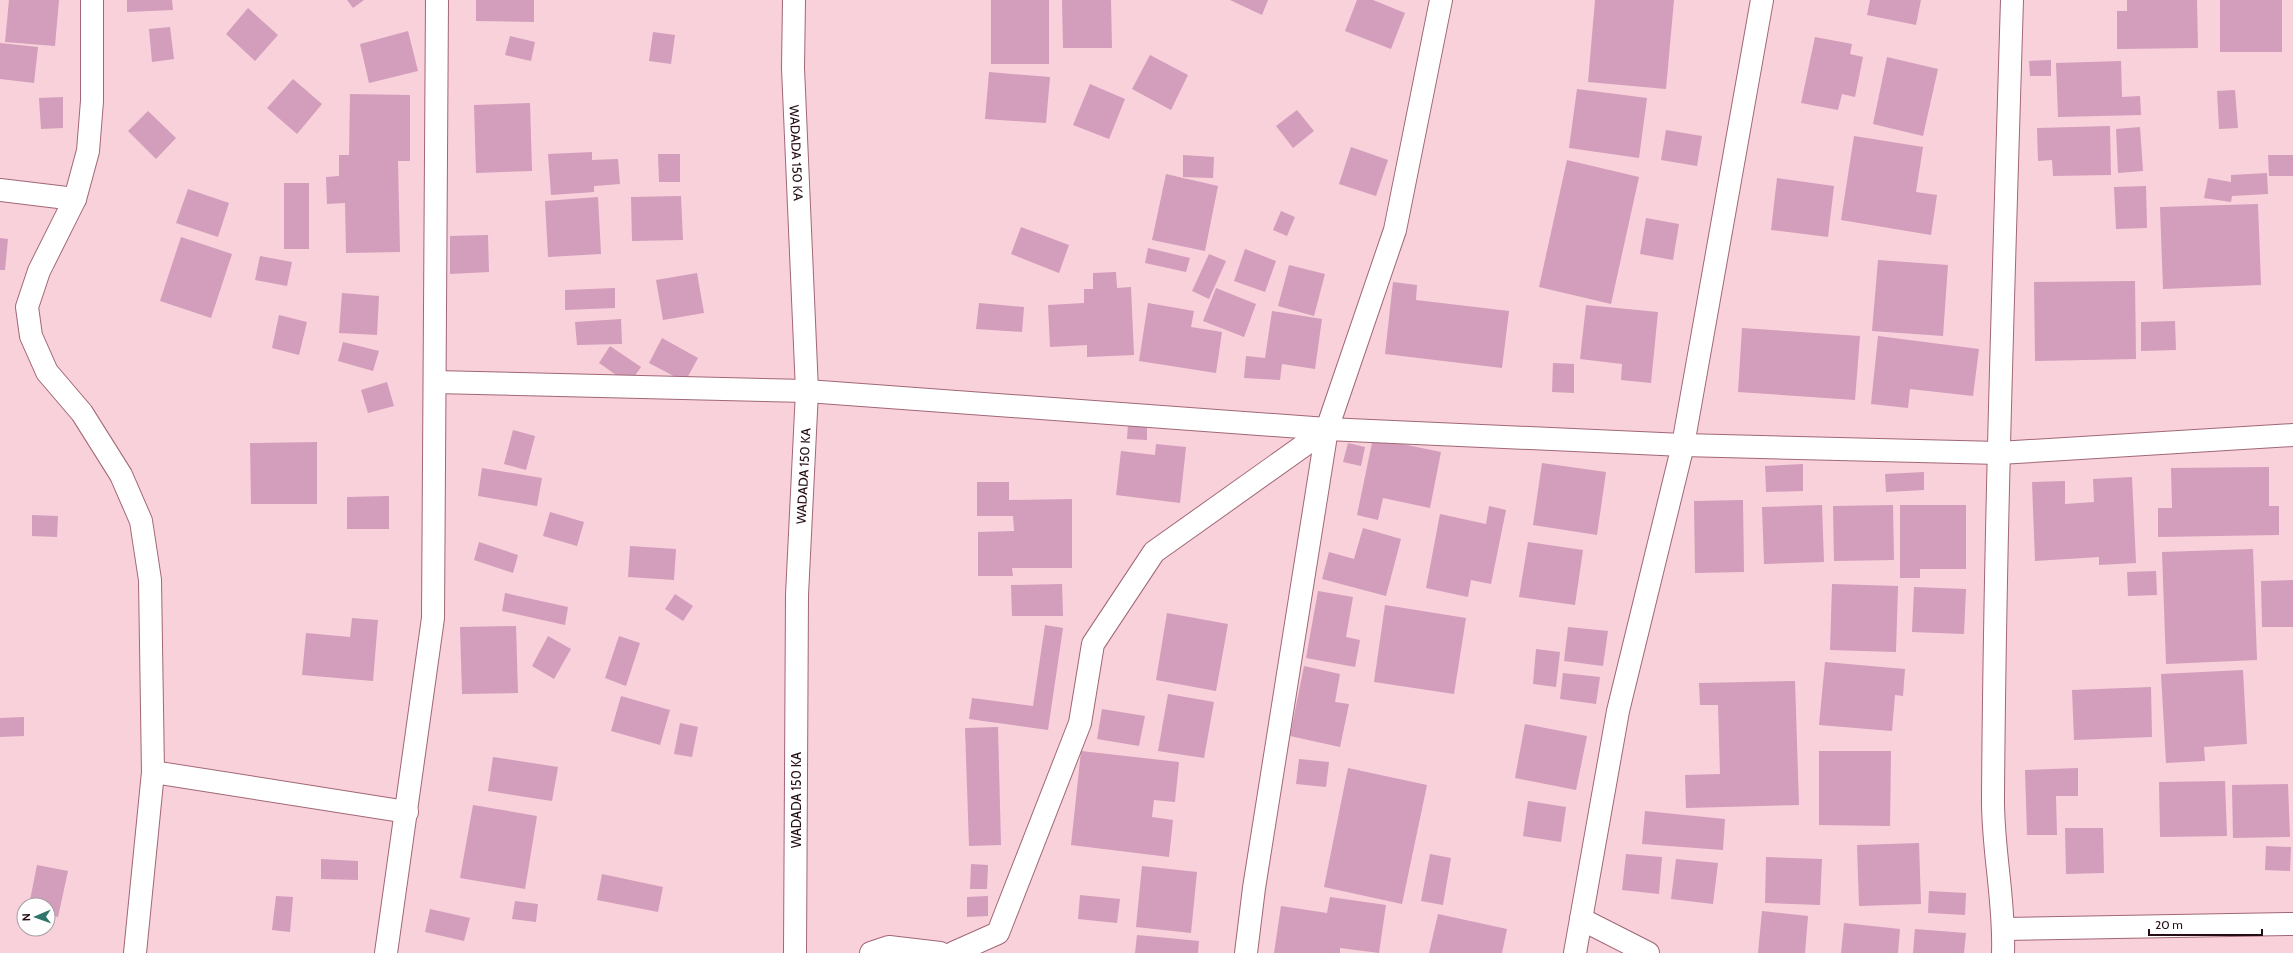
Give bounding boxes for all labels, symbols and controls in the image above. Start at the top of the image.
street label: WADADA 150 KA [787,105,807,201]
street label: WADADA 150 KA [792,428,814,524]
street label: WADADA 150 KA [788,752,804,848]
north arrow [16,897,56,937]
scale bar [2149,911,2262,937]
text: N [19,913,33,921]
text: 20 m [2155,917,2183,932]

